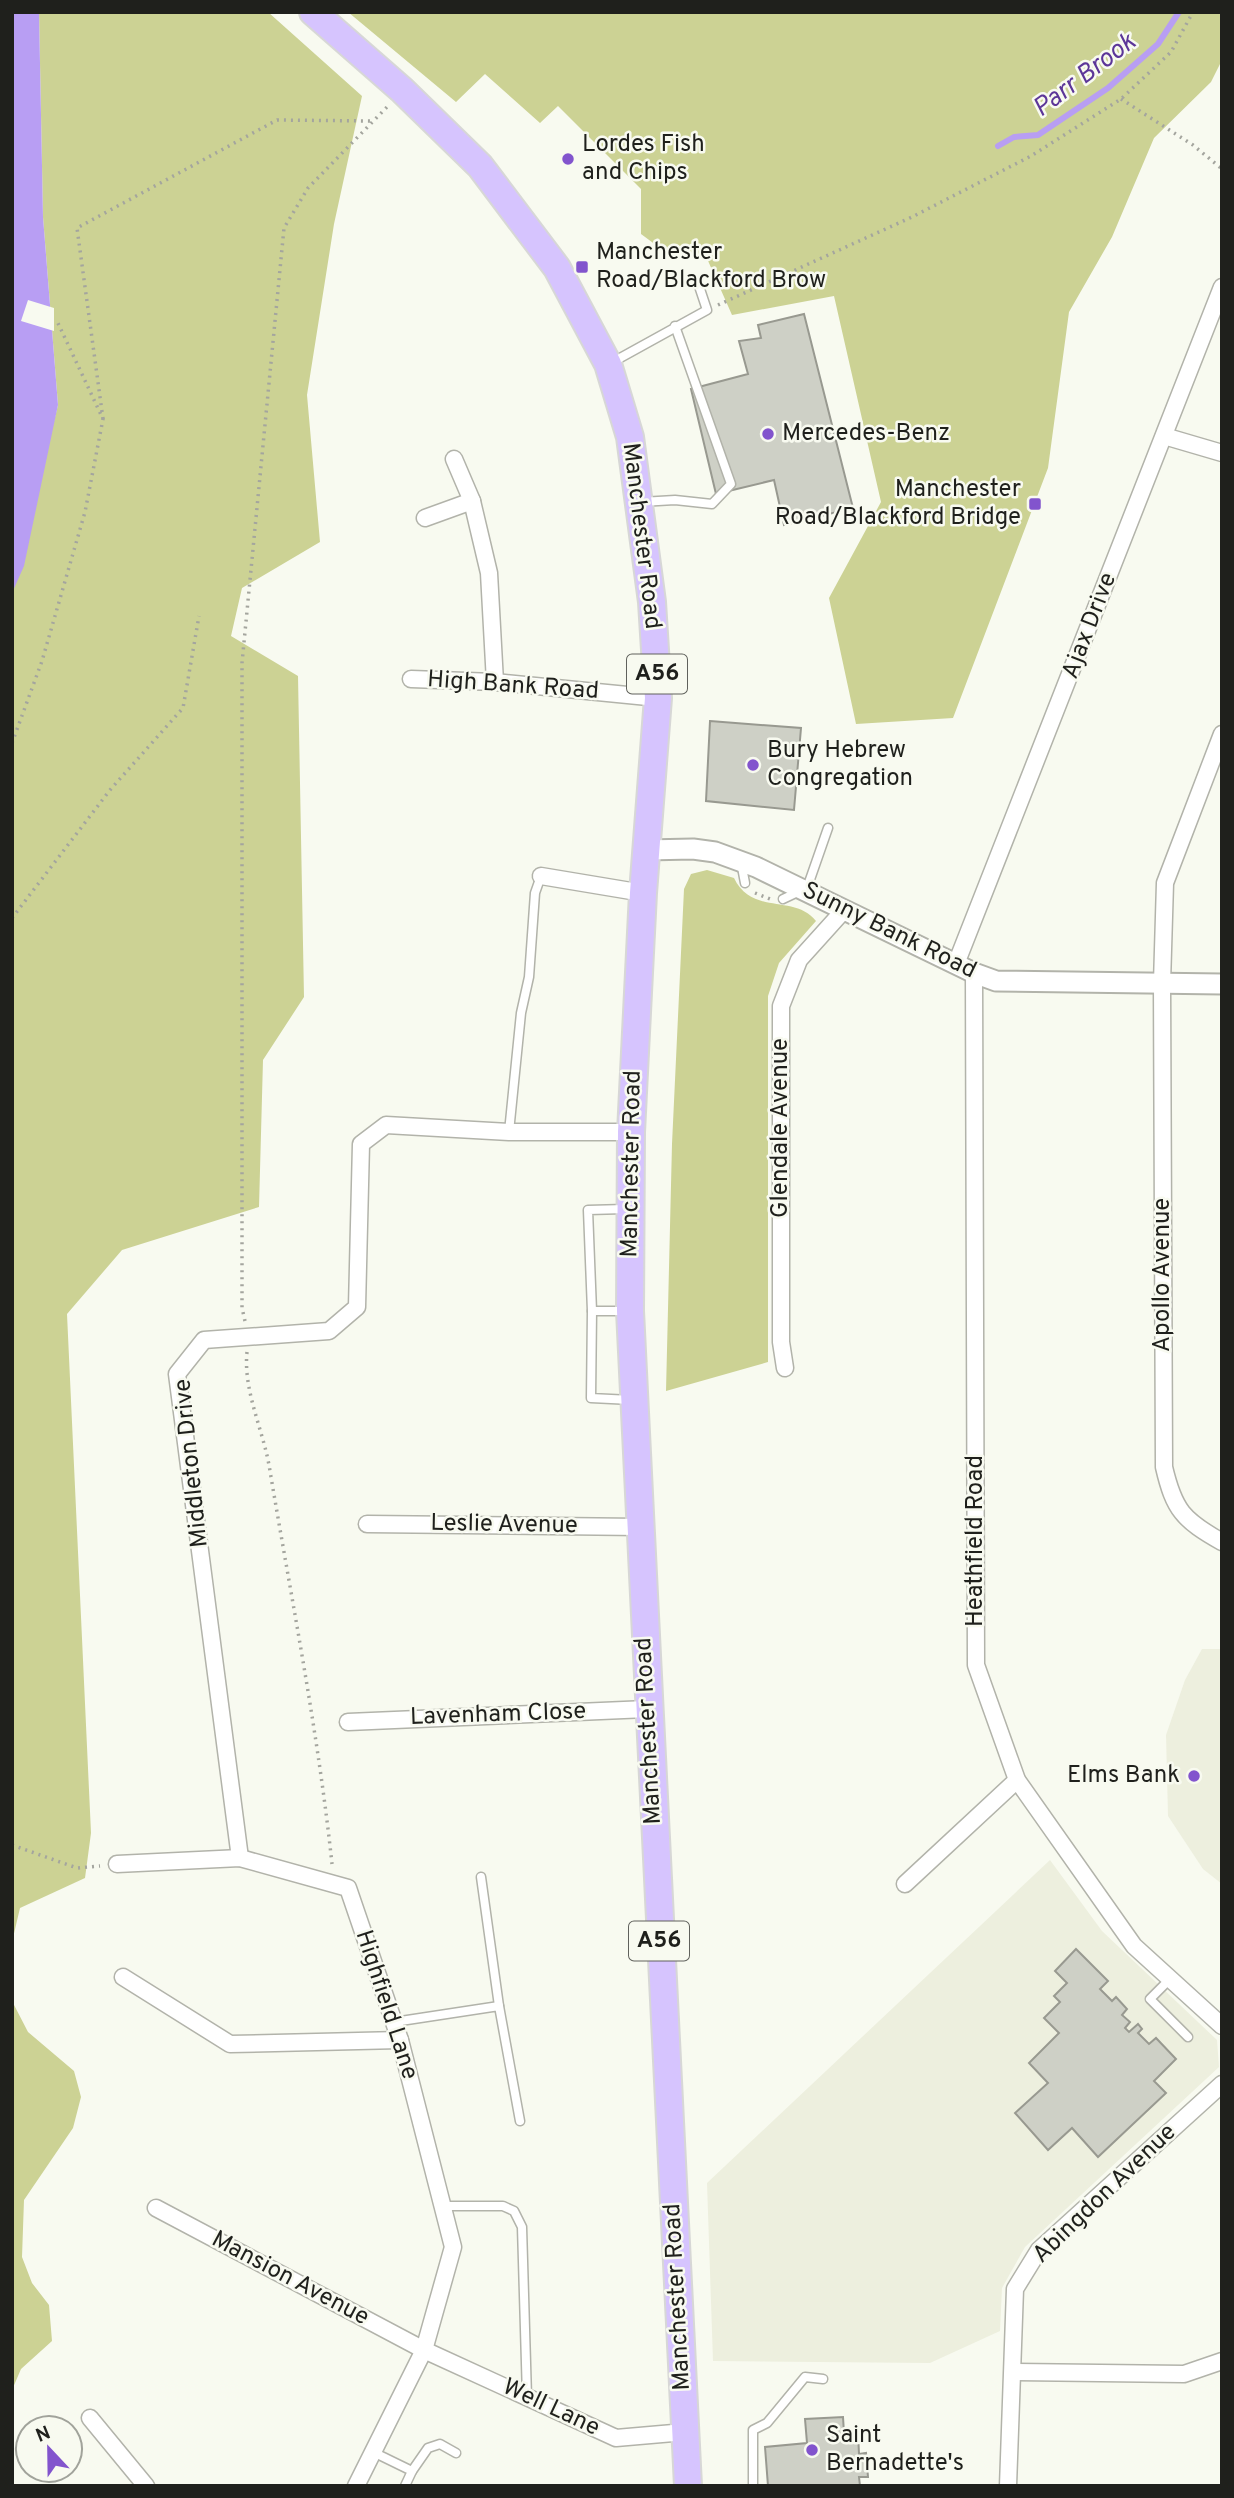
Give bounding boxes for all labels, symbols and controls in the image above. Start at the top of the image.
water label: Parr Brook [1027,26,1144,125]
place label: Lordes Fish and Chips [582,130,705,188]
marker: Lordes Fish and Chips [560,151,576,167]
place label: Manchester Road/Blackford Brow [596,238,826,296]
marker: Manchester Road/Blackford Brow [574,259,590,275]
place label: Mercedes-Benz [782,419,950,449]
marker: Mercedes-Benz [760,426,776,442]
street label: Manchester Road [615,441,667,631]
place label: Manchester Road/Blackford Bridge [775,475,1021,533]
marker: Manchester Road/Blackford Bridge [1027,496,1043,512]
street label: Ajax Drive [1056,569,1124,683]
road number: A56 [627,654,687,694]
street label: High Bank Road [426,665,600,707]
place label: Bury Hebrew Congregation [767,736,913,794]
marker: Bury Hebrew Congregation [745,757,761,773]
street label: Sunny Bank Road [797,876,981,986]
street label: Glendale Avenue [766,1038,796,1218]
street label: Manchester Road [615,1070,649,1258]
street label: Apollo Avenue [1148,1198,1178,1352]
street label: Middleton Drive [168,1377,216,1549]
street label: Heathfield Road [961,1455,991,1627]
street label: Leslie Avenue [430,1509,578,1541]
street label: Manchester Road [629,1637,669,1825]
street label: Lavenham Close [409,1697,587,1733]
place label: Elms Bank [1067,1761,1180,1791]
marker: Elms Bank [1186,1768,1202,1784]
road number: A56 [629,1922,689,1960]
street label: Highfield Lane [348,1926,424,2084]
street label: Abingdon Avenue [1027,2118,1183,2270]
street label: Manchester Road [658,2203,698,2391]
street label: Mansion Avenue [206,2225,374,2333]
street label: Well Lane [498,2372,604,2444]
north arrow [14,2414,84,2484]
text: N [33,2421,54,2449]
place label: Saint Bernadette's [826,2421,964,2479]
marker: Saint Bernadette's [804,2442,820,2458]

